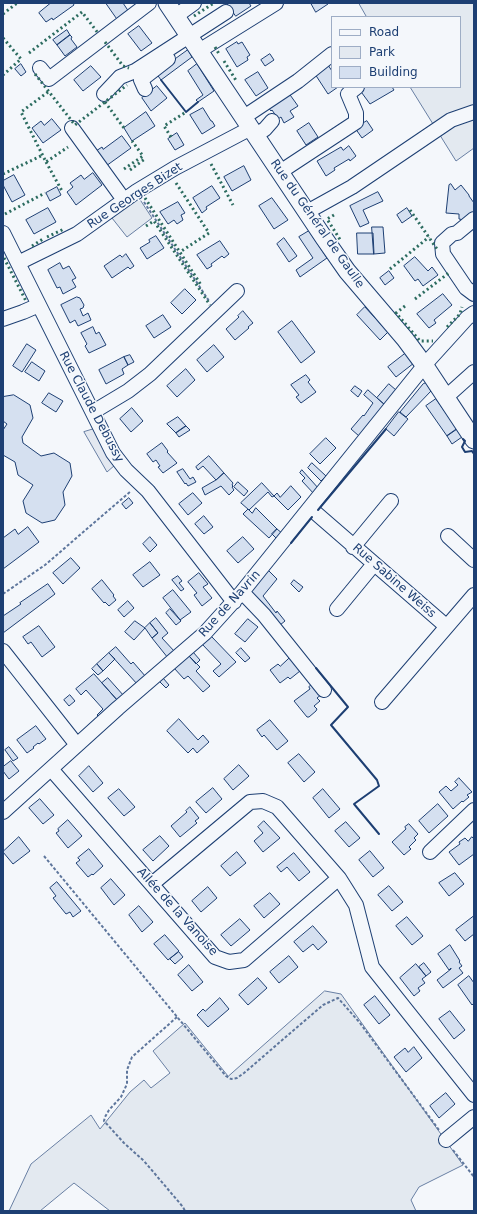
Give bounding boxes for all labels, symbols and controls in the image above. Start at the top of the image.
legend [331,16,461,88]
text: Road [369,25,399,39]
text: Park [369,45,395,59]
text: Building [369,65,418,79]
street label: Rue du Général de Gaulle [267,157,367,291]
street label: Rue Georges Bizet [85,160,185,232]
street label: Rue Claude Debussy [56,349,126,465]
street label: Rue Sabine Weiss [349,541,439,621]
street label: Rue de Navrin [196,568,264,640]
street label: Allée de la Vanoise [134,865,220,959]

